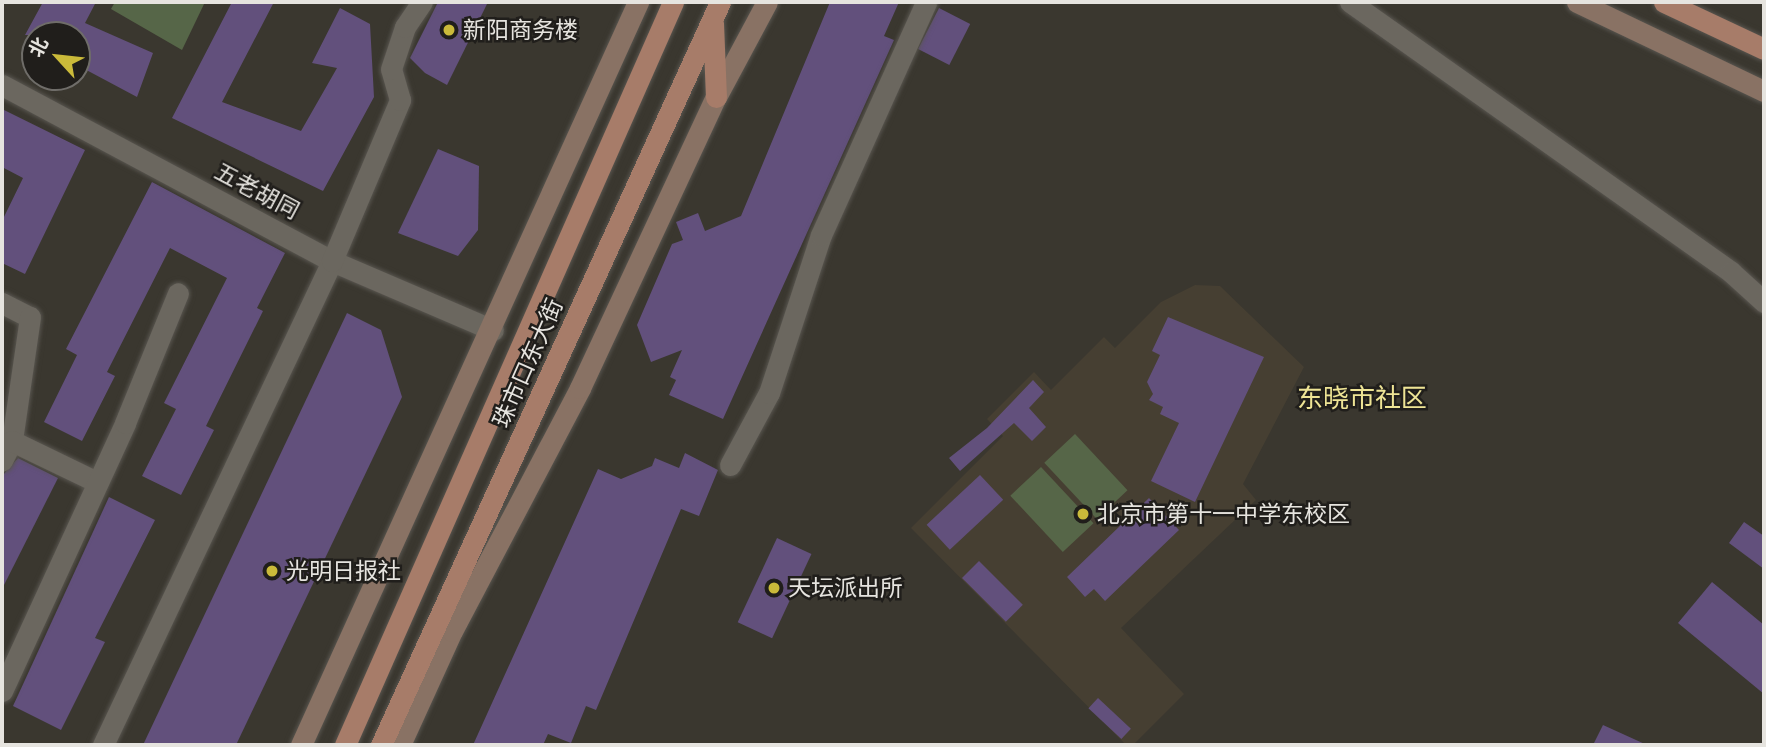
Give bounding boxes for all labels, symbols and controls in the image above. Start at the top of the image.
place label: 新阳商务楼 [463,16,578,44]
north arrow [21,21,91,91]
marker: 新阳商务楼 [441,22,457,38]
text: 北 [24,33,53,61]
street label: 五老胡同 [210,157,304,225]
street label: 珠市口东大街 [487,294,569,432]
district label: 东晓市社区 [1297,382,1427,414]
place label: 北京市第十一中学东校区 [1097,500,1350,528]
marker: 北京市第十一中学东校区 [1075,506,1091,522]
place label: 光明日报社 [286,557,401,585]
marker: 光明日报社 [264,563,280,579]
place label: 天坛派出所 [788,574,903,602]
marker: 天坛派出所 [766,580,782,596]

